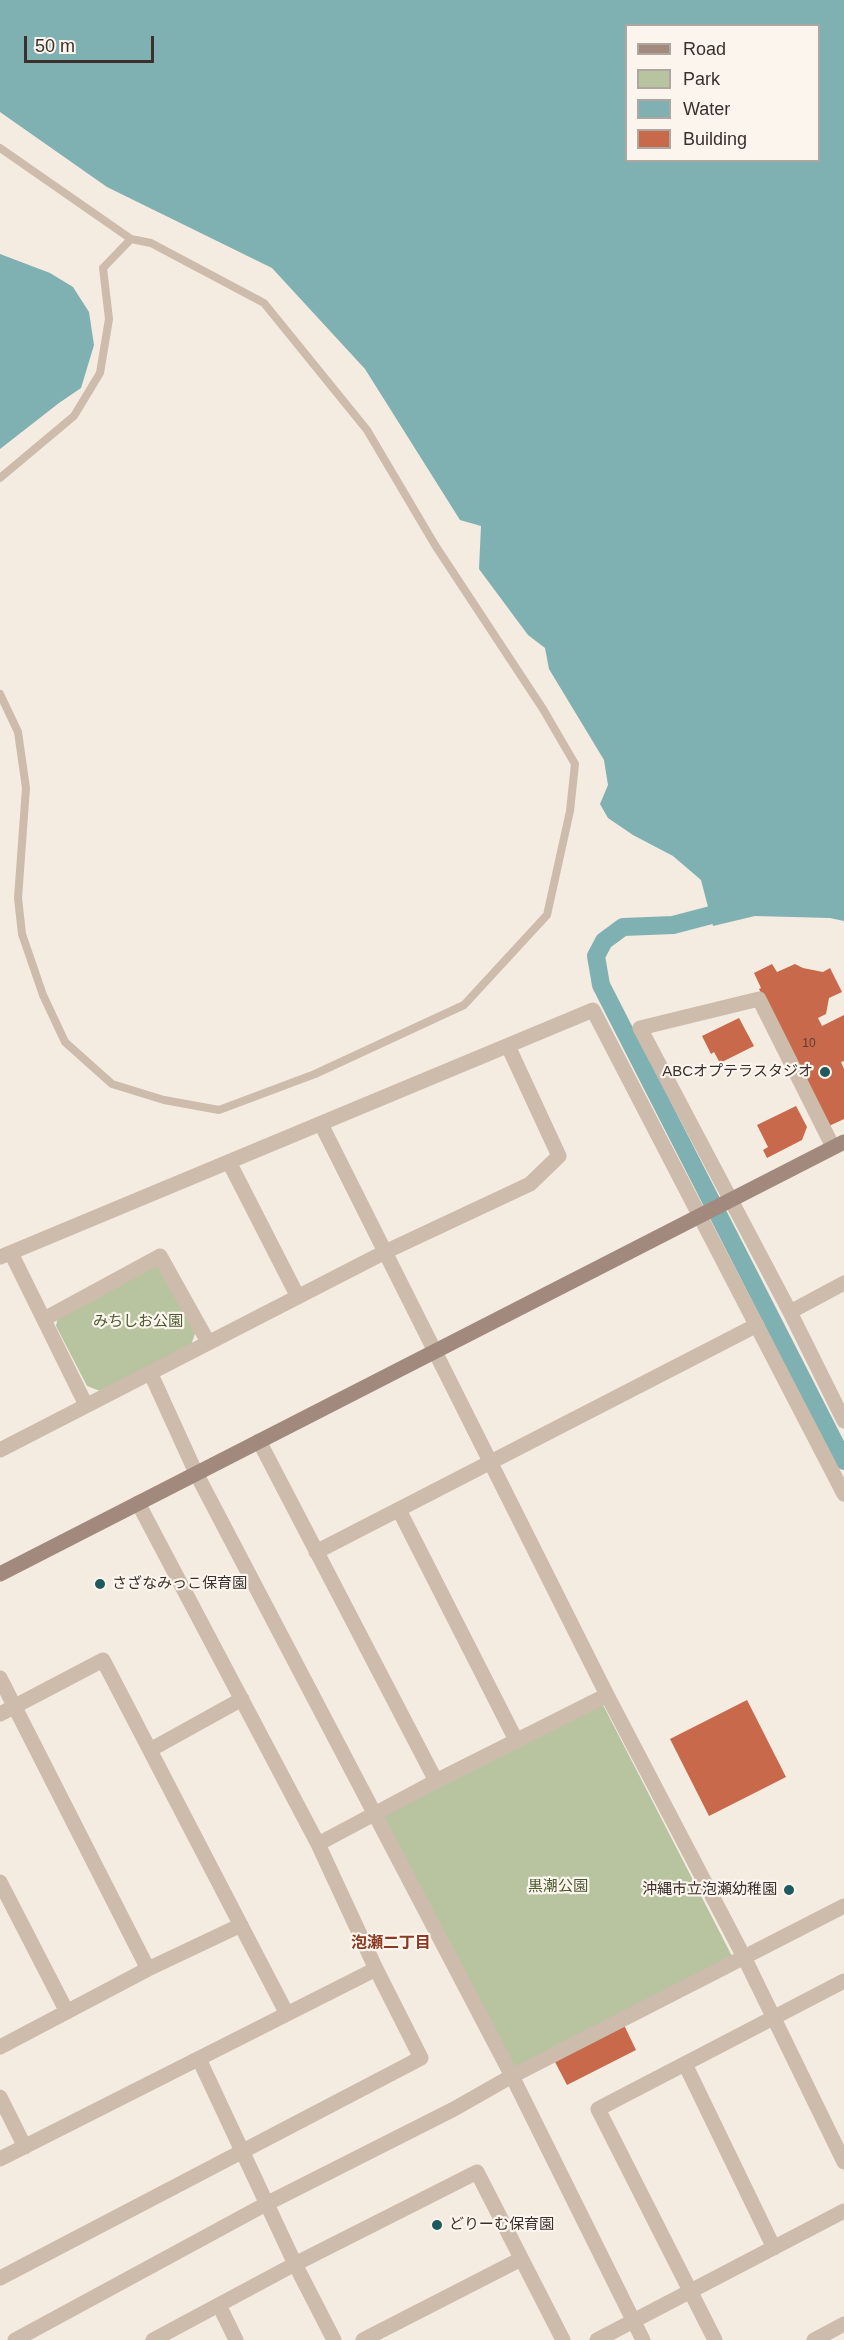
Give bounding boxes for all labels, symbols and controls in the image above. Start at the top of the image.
scale bar [27,24,158,62]
legend [625,24,820,162]
text: 50 m [35,36,75,56]
text: Road [683,39,726,59]
text: Park [683,69,720,89]
text: Water [683,99,730,119]
text: Building [683,129,747,149]
house number: 10 [802,1037,816,1051]
place label: ABCオプテラスタジオ [662,1063,813,1081]
marker: ABCオプテラスタジオ [818,1065,832,1079]
park label: みちしお公園 [93,1313,183,1331]
place label: さざなみっこ保育園 [112,1575,247,1593]
marker: さざなみっこ保育園 [93,1577,107,1591]
park label: 黒潮公園 [528,1878,588,1896]
place label: 沖縄市立泡瀬幼稚園 [642,1881,777,1899]
marker: 沖縄市立泡瀬幼稚園 [782,1883,796,1897]
district label: 泡瀬二丁目 [351,1934,431,1954]
place label: どりーむ保育園 [449,2216,554,2234]
marker: どりーむ保育園 [430,2218,444,2232]

